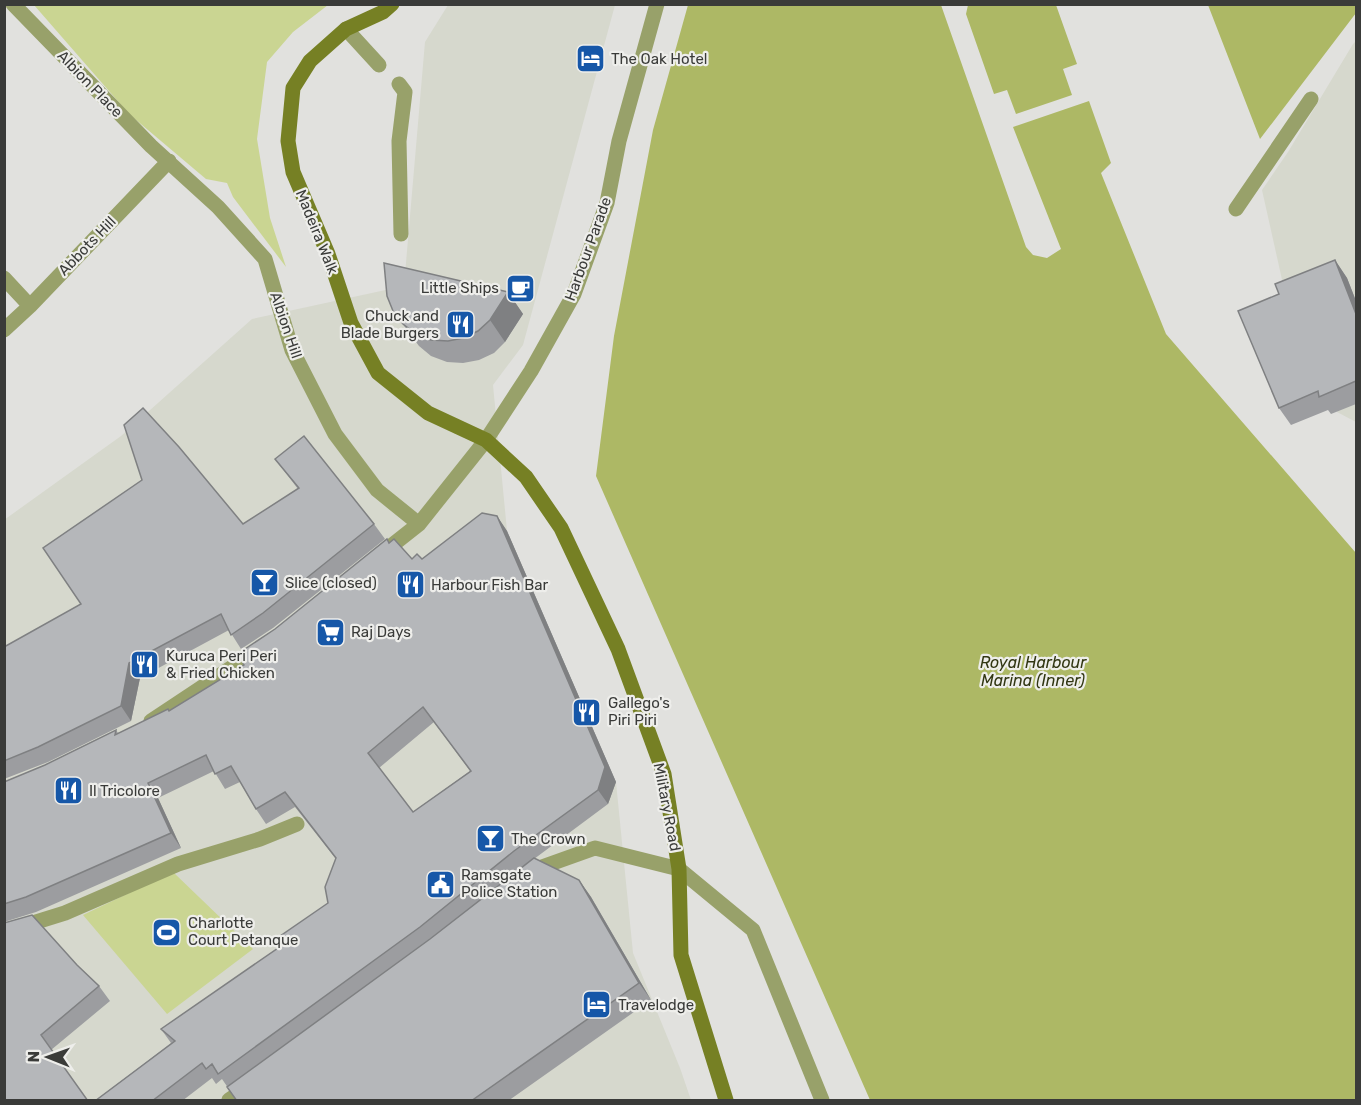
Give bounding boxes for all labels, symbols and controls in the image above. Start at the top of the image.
hotel icon: The Oak Hotel [574,43,606,75]
street label: Albion Place [54,47,126,121]
place label: The Oak Hotel [611,50,707,68]
street label: Madeira Walk [292,187,342,277]
street label: Harbour Parade [561,195,615,303]
street label: Abbots Hill [54,213,120,279]
cafe icon: Little Ships [504,272,536,304]
place label: Little Ships [421,279,499,297]
street label: Albion Hill [266,289,306,361]
place label: Chuck and Blade Burgers [341,307,439,342]
restaurant icon: Chuck and Blade Burgers [444,309,476,341]
bar icon: Slice (closed) [248,567,280,599]
restaurant icon: Harbour Fish Bar [394,569,426,601]
place label: Slice (closed) [285,574,377,592]
place label: Harbour Fish Bar [431,576,548,594]
supermarket icon: Raj Days [314,616,346,648]
place label: Raj Days [351,623,411,641]
place label: Kuruca Peri Peri & Fried Chicken [166,647,277,682]
restaurant icon: Kuruca Peri Peri & Fried Chicken [129,649,161,681]
water label: Royal Harbour Marina (Inner) [980,653,1087,690]
place label: Gallego's Piri Piri [608,694,670,729]
restaurant icon: Gallego's Piri Piri [571,696,603,728]
street label: Military Road [650,761,684,853]
restaurant icon: Il Tricolore [52,775,84,807]
place label: Il Tricolore [89,782,160,800]
bar icon: The Crown [474,823,506,855]
place label: The Crown [511,830,586,848]
place label: Ramsgate Police Station [461,866,557,901]
public building icon: Ramsgate Police Station [424,868,456,900]
place label: Charlotte Court Petanque [188,914,298,949]
sports icon: Charlotte Court Petanque [151,916,183,948]
hotel icon: Travelodge [581,989,613,1021]
place label: Travelodge [618,996,694,1014]
north arrow [18,1027,78,1087]
text: N [24,1051,43,1063]

